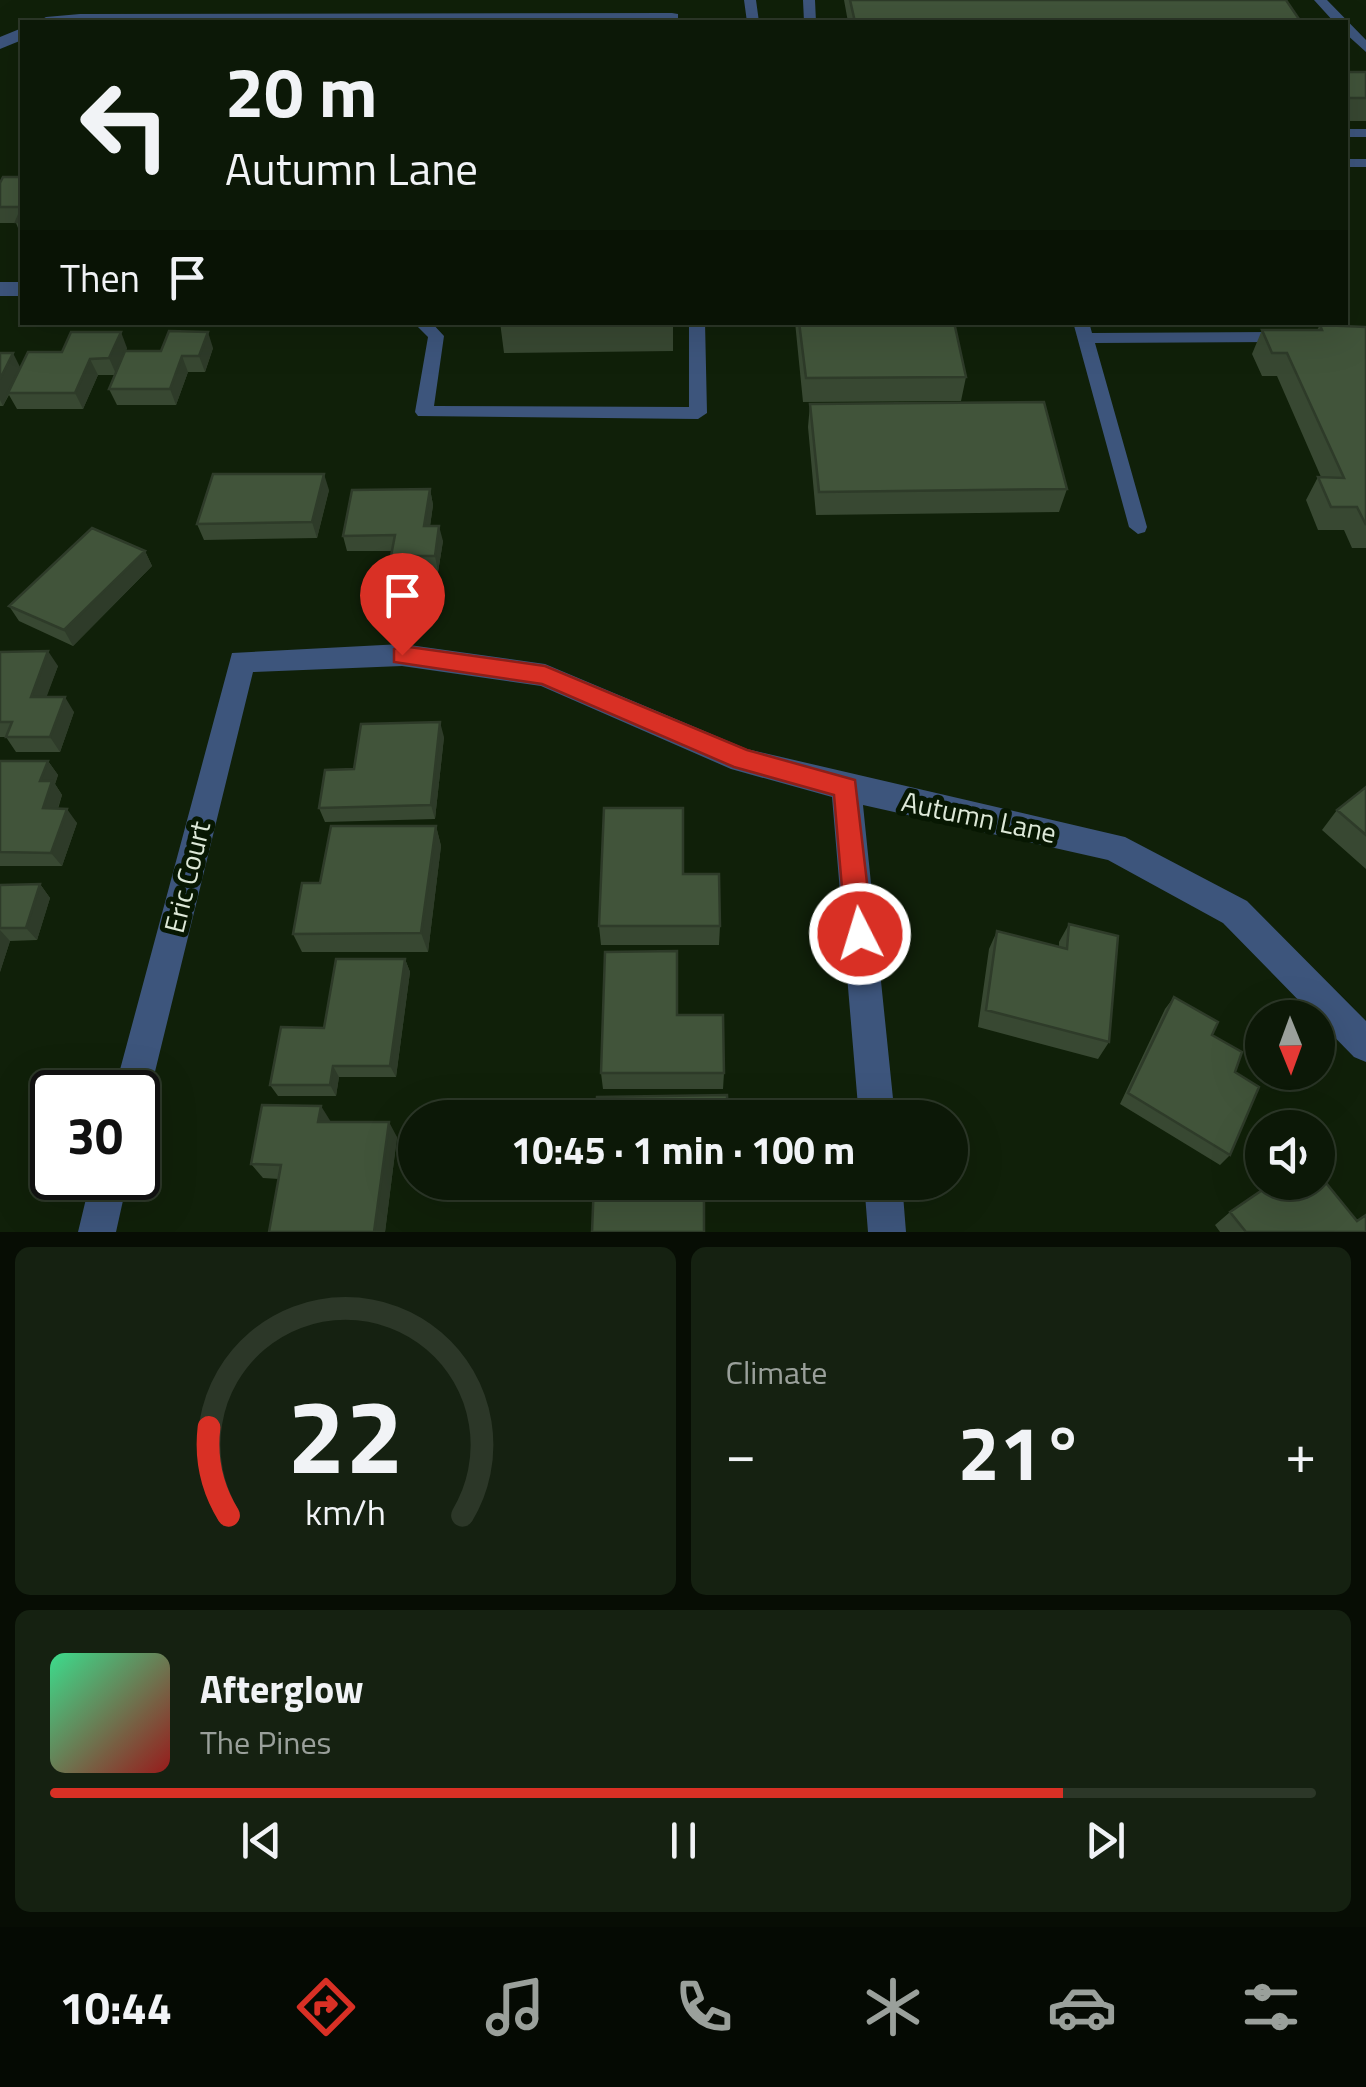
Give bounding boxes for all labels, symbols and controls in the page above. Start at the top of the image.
text: 20 m [225,38,378,144]
icon: left [60,60,190,190]
text: Autumn Lane [225,134,478,202]
text: Then [60,249,140,307]
icon: arrive [160,250,215,305]
pin [360,553,445,656]
icon: arrive [375,568,430,623]
street label: Autumn Lane [898,779,1061,854]
street label: Eric Court [152,816,221,937]
position arrow [808,882,912,986]
north arrow [1245,1000,1335,1090]
map controls [1245,1000,1335,1200]
speed limit sign: 30 [30,1070,160,1200]
button: sound [1245,1110,1335,1200]
text: 10:45 · 1 min · 100 m [511,1121,855,1179]
text: Climate [726,1348,827,1396]
text: 22 [287,1355,403,1513]
text: 21° [958,1395,1084,1509]
text: − [726,1411,756,1494]
text: + [1285,1411,1316,1494]
text: km/h [305,1484,386,1539]
text: Afterglow [200,1660,364,1718]
text: The Pines [200,1718,331,1766]
icon: previous [234,1813,289,1868]
icon: pause [656,1813,711,1868]
icon: next [1078,1813,1133,1868]
icon: directions [291,1972,361,2042]
icon: music [480,1972,550,2042]
icon: phone [669,1972,739,2042]
icon: climate [858,1972,928,2042]
icon: car [1047,1972,1117,2042]
icon: filters [1236,1972,1306,2042]
text: 10:44 [60,1973,172,2041]

